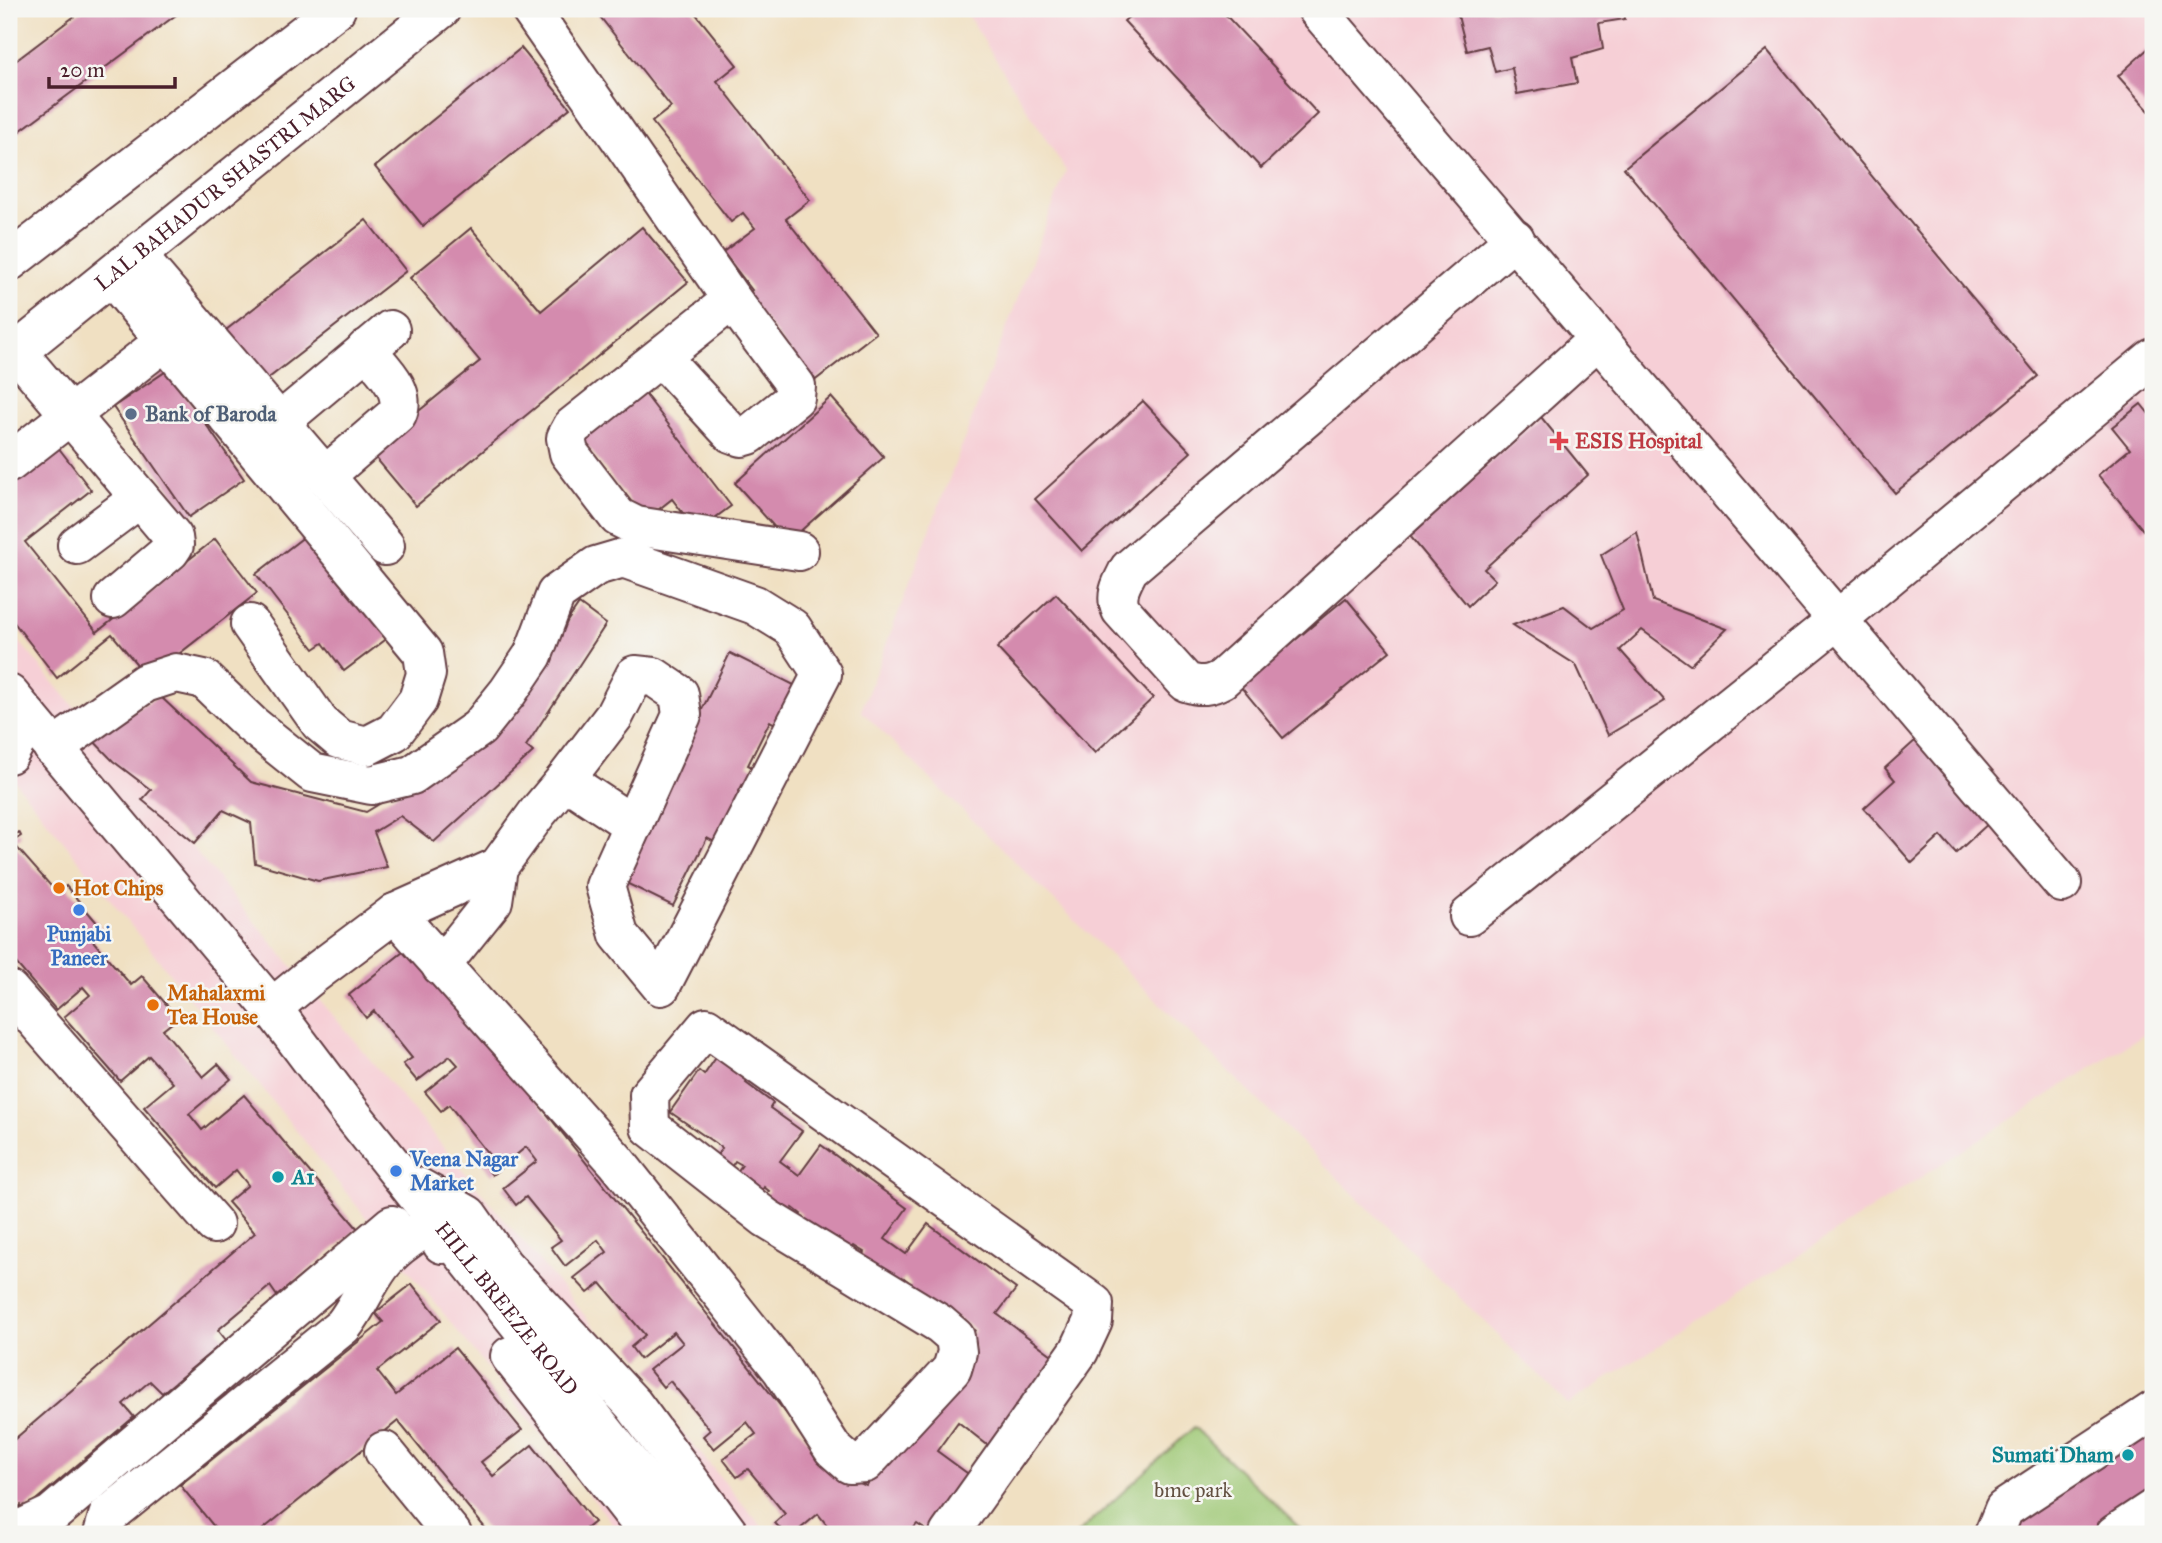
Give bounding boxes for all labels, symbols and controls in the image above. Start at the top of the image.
scale bar [49,46,175,90]
text: 20 m [60,57,105,83]
street label: LAL BAHADUR SHASTRI MARG [90,70,361,296]
place label: Bank of Baroda [145,401,277,427]
marker: Bank of Baroda [123,406,139,422]
place label: ESIS Hospital [1575,428,1704,454]
marker: ESIS Hospital [1549,431,1569,451]
place label: Hot Chips [73,875,164,901]
marker: Hot Chips [51,880,67,896]
marker: Punjabi Paneer [71,902,87,918]
place label: Punjabi Paneer [47,921,111,971]
place label: Mahalaxmi Tea House [166,980,266,1030]
marker: Mahalaxmi Tea House [145,997,161,1013]
place label: Veena Nagar Market [409,1146,519,1196]
marker: Veena Nagar Market [388,1163,404,1179]
place label: A1 [290,1164,314,1190]
marker: A1 [270,1169,286,1185]
street label: HILL BREEZE ROAD [430,1216,584,1401]
place label: Sumati Dham [1992,1442,2114,1468]
marker: Sumati Dham [2120,1447,2136,1463]
park label: bmc park [1154,1477,1232,1503]

